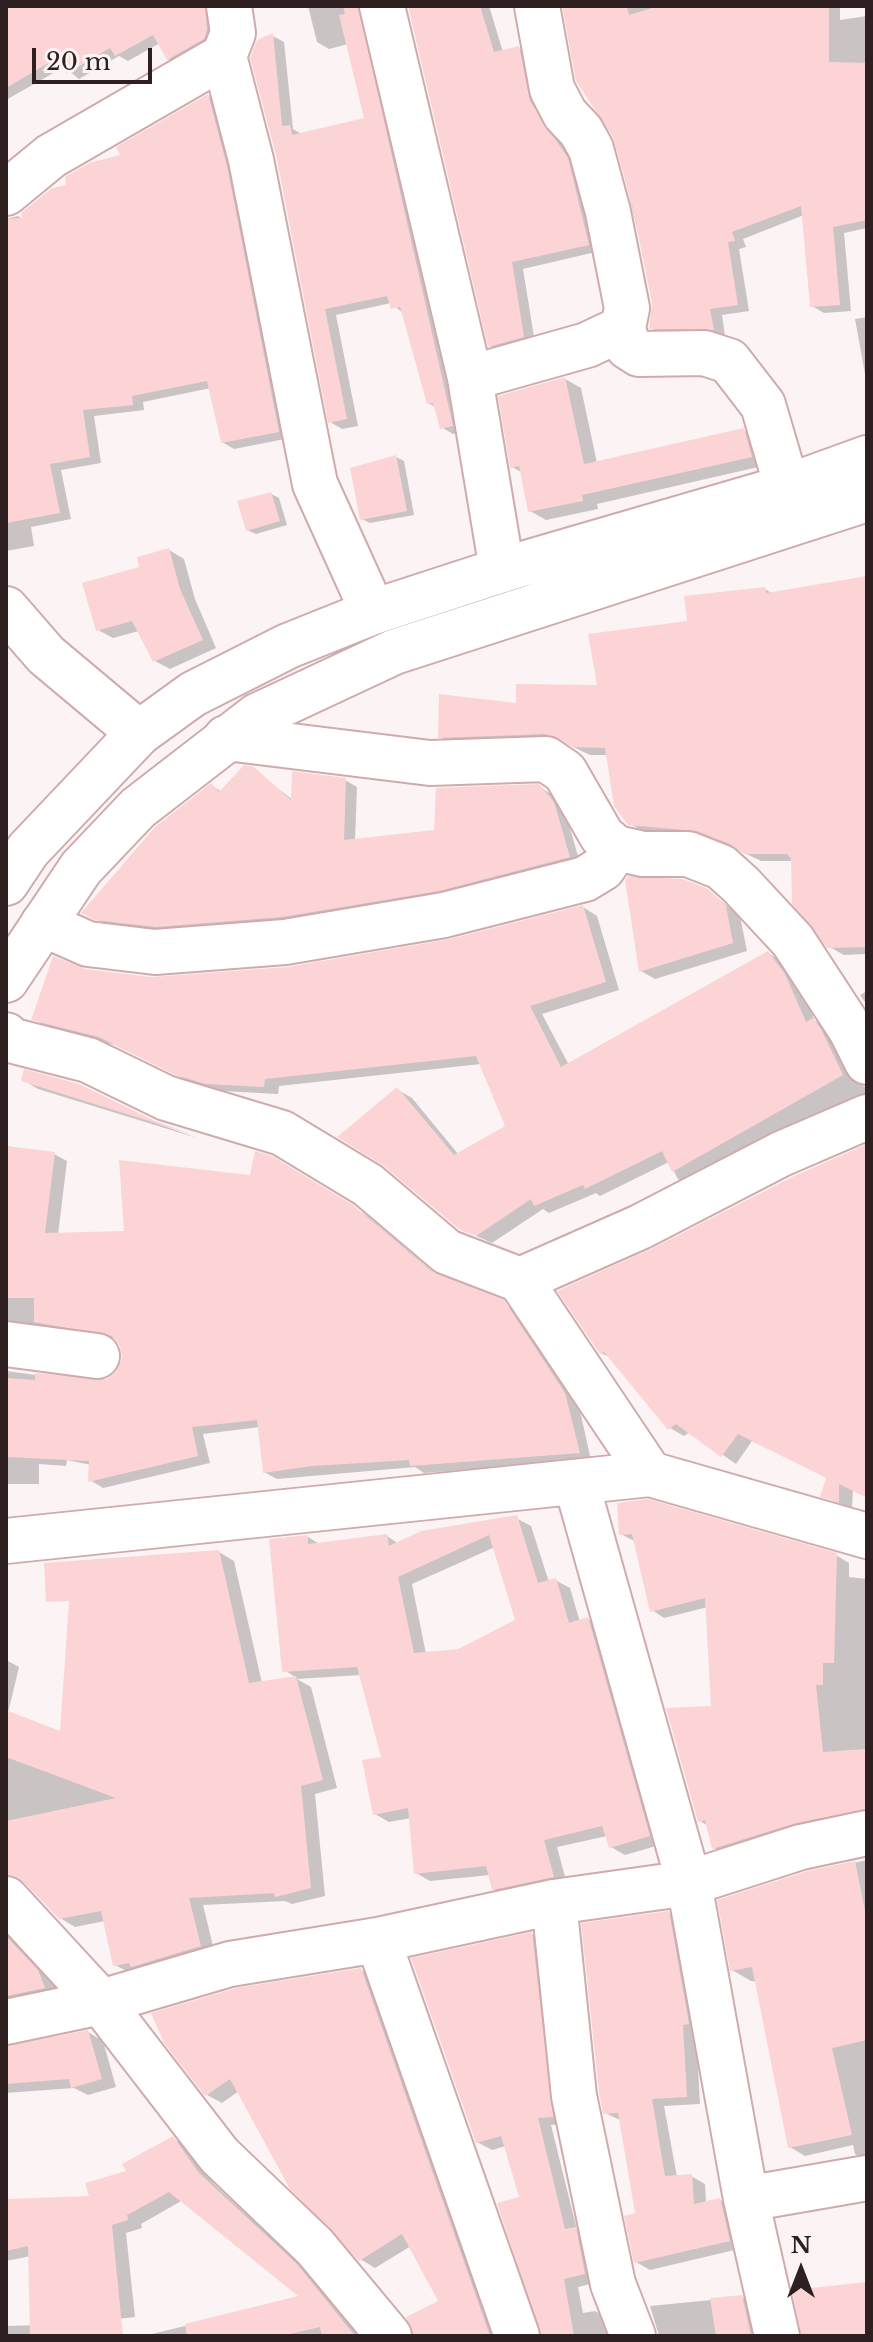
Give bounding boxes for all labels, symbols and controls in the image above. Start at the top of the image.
scale bar [36,32,156,82]
text: 20 m [46,47,111,76]
north arrow [761,2230,841,2310]
text: N [791,2232,811,2259]

